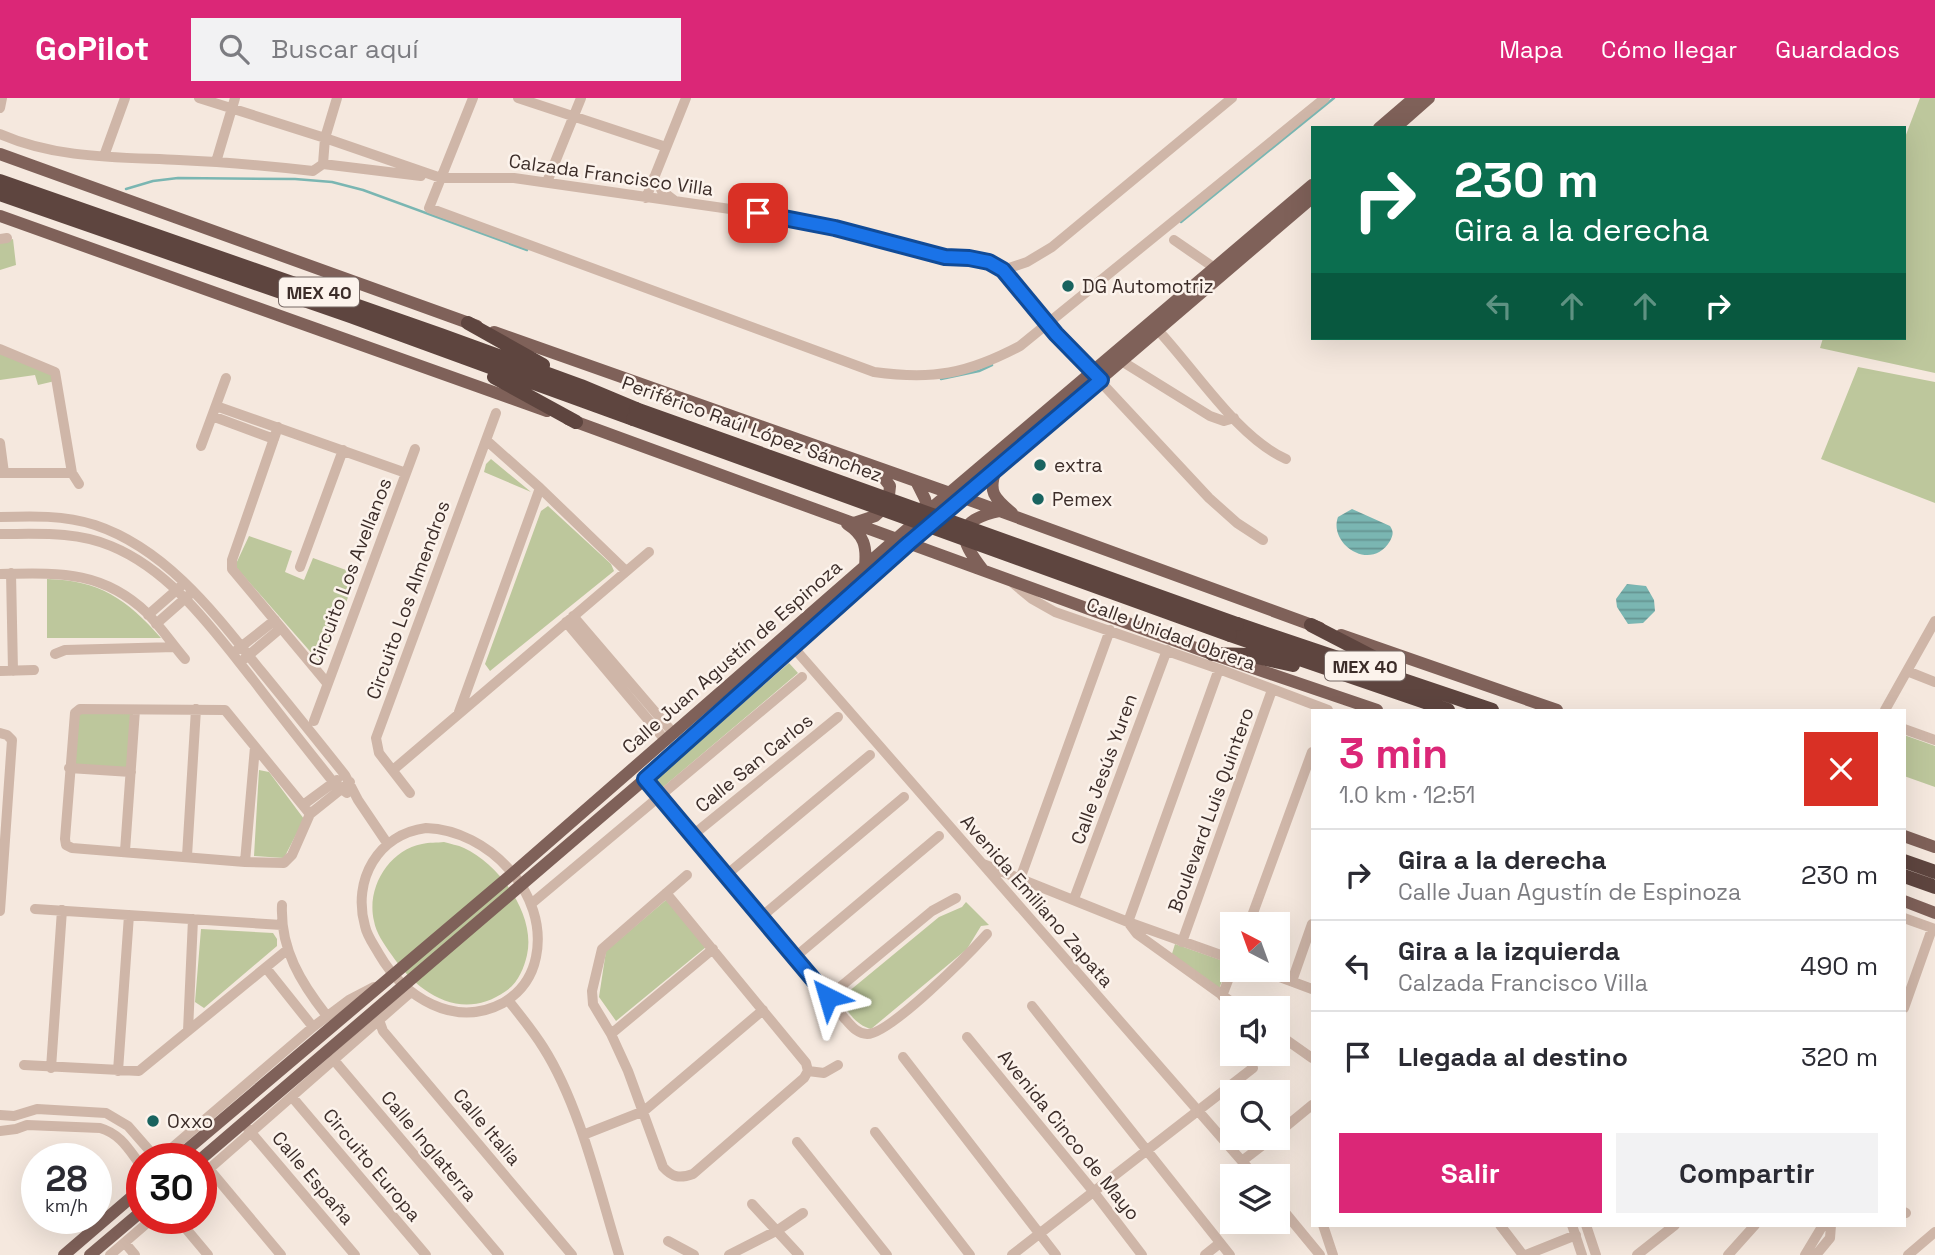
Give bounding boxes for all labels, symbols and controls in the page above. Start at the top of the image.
search box [191,18,681,81]
text: GoPilot [35,28,149,70]
icon: search [215,30,253,68]
text: Buscar aquí [271,32,419,66]
text: Mapa [1499,34,1563,65]
text: Cómo llegar [1601,34,1737,65]
text: Guardados [1775,34,1900,65]
street label: Calzada Francisco Villa [507,148,715,202]
text: 230 m [1454,149,1599,211]
icon: right [1339,154,1430,245]
pin [728,183,788,243]
icon: arrive [739,194,777,232]
text: Gira a la derecha [1454,210,1709,250]
place label: DG Automotriz [1082,274,1214,299]
road number: MEX 40 [279,278,359,307]
marker: DG Automotriz [1060,278,1076,294]
icon: left [1480,287,1518,325]
icon: ahead [1553,287,1591,325]
icon: ahead [1626,287,1664,325]
icon: right [1699,287,1737,325]
street label: Periférico Raúl López Sánchez [619,370,885,488]
place label: extra [1054,453,1102,478]
marker: extra [1032,457,1048,473]
street label: Circuito Los Avellanos [303,474,397,670]
place label: Pemex [1052,487,1113,512]
marker: Pemex [1030,491,1046,507]
street label: Circuito Los Almendros [360,497,456,703]
street label: Calle Juan Agustín de Espinoza [617,555,847,759]
street label: Calle Unidad Obrera [1083,592,1259,676]
road number: MEX 40 [1325,652,1405,680]
street label: Calle Jesús Yuren [1065,690,1143,848]
street label: Boulevard Luis Quintero [1162,704,1260,916]
street label: Calle San Carlos [690,708,818,818]
text: 3 min [1339,727,1448,780]
button: close [1804,732,1878,806]
text: 1.0 km · 12:51 [1339,780,1475,810]
street label: Avenida Emiliano Zapata [955,809,1119,993]
text: Gira a la derecha [1398,843,1607,877]
icon: right [1339,856,1377,894]
text: 230 m [1801,858,1878,892]
text: Calle Juan Agustín de Espinoza [1398,877,1741,907]
north arrow [1220,912,1290,982]
map controls [1220,912,1290,1234]
text: Gira a la izquierda [1398,934,1620,968]
icon: left [1339,947,1377,985]
text: 490 m [1800,949,1878,983]
position arrow [791,960,865,1034]
text: Calzada Francisco Villa [1398,968,1648,998]
button: sound [1220,996,1290,1066]
icon: arrive [1339,1038,1377,1076]
text: Llegada al destino [1398,1040,1628,1074]
text: 320 m [1801,1040,1878,1074]
street label: Avenida Cinco de Mayo [992,1045,1146,1225]
button: search [1220,1080,1290,1150]
street label: Calle Italia [448,1083,527,1171]
street label: Calle Inglaterra [376,1086,483,1206]
street label: Circuito Europa [317,1103,427,1227]
place label: Oxxo [167,1109,213,1134]
marker: Oxxo [145,1113,161,1129]
street label: Calle España [266,1126,360,1230]
button: Salir [1339,1133,1602,1213]
button: Compartir [1616,1133,1878,1213]
speed limit sign: 30 [126,1143,217,1234]
text: 28 [46,1157,87,1201]
button: layers [1220,1164,1290,1234]
text: km/h [45,1194,88,1217]

